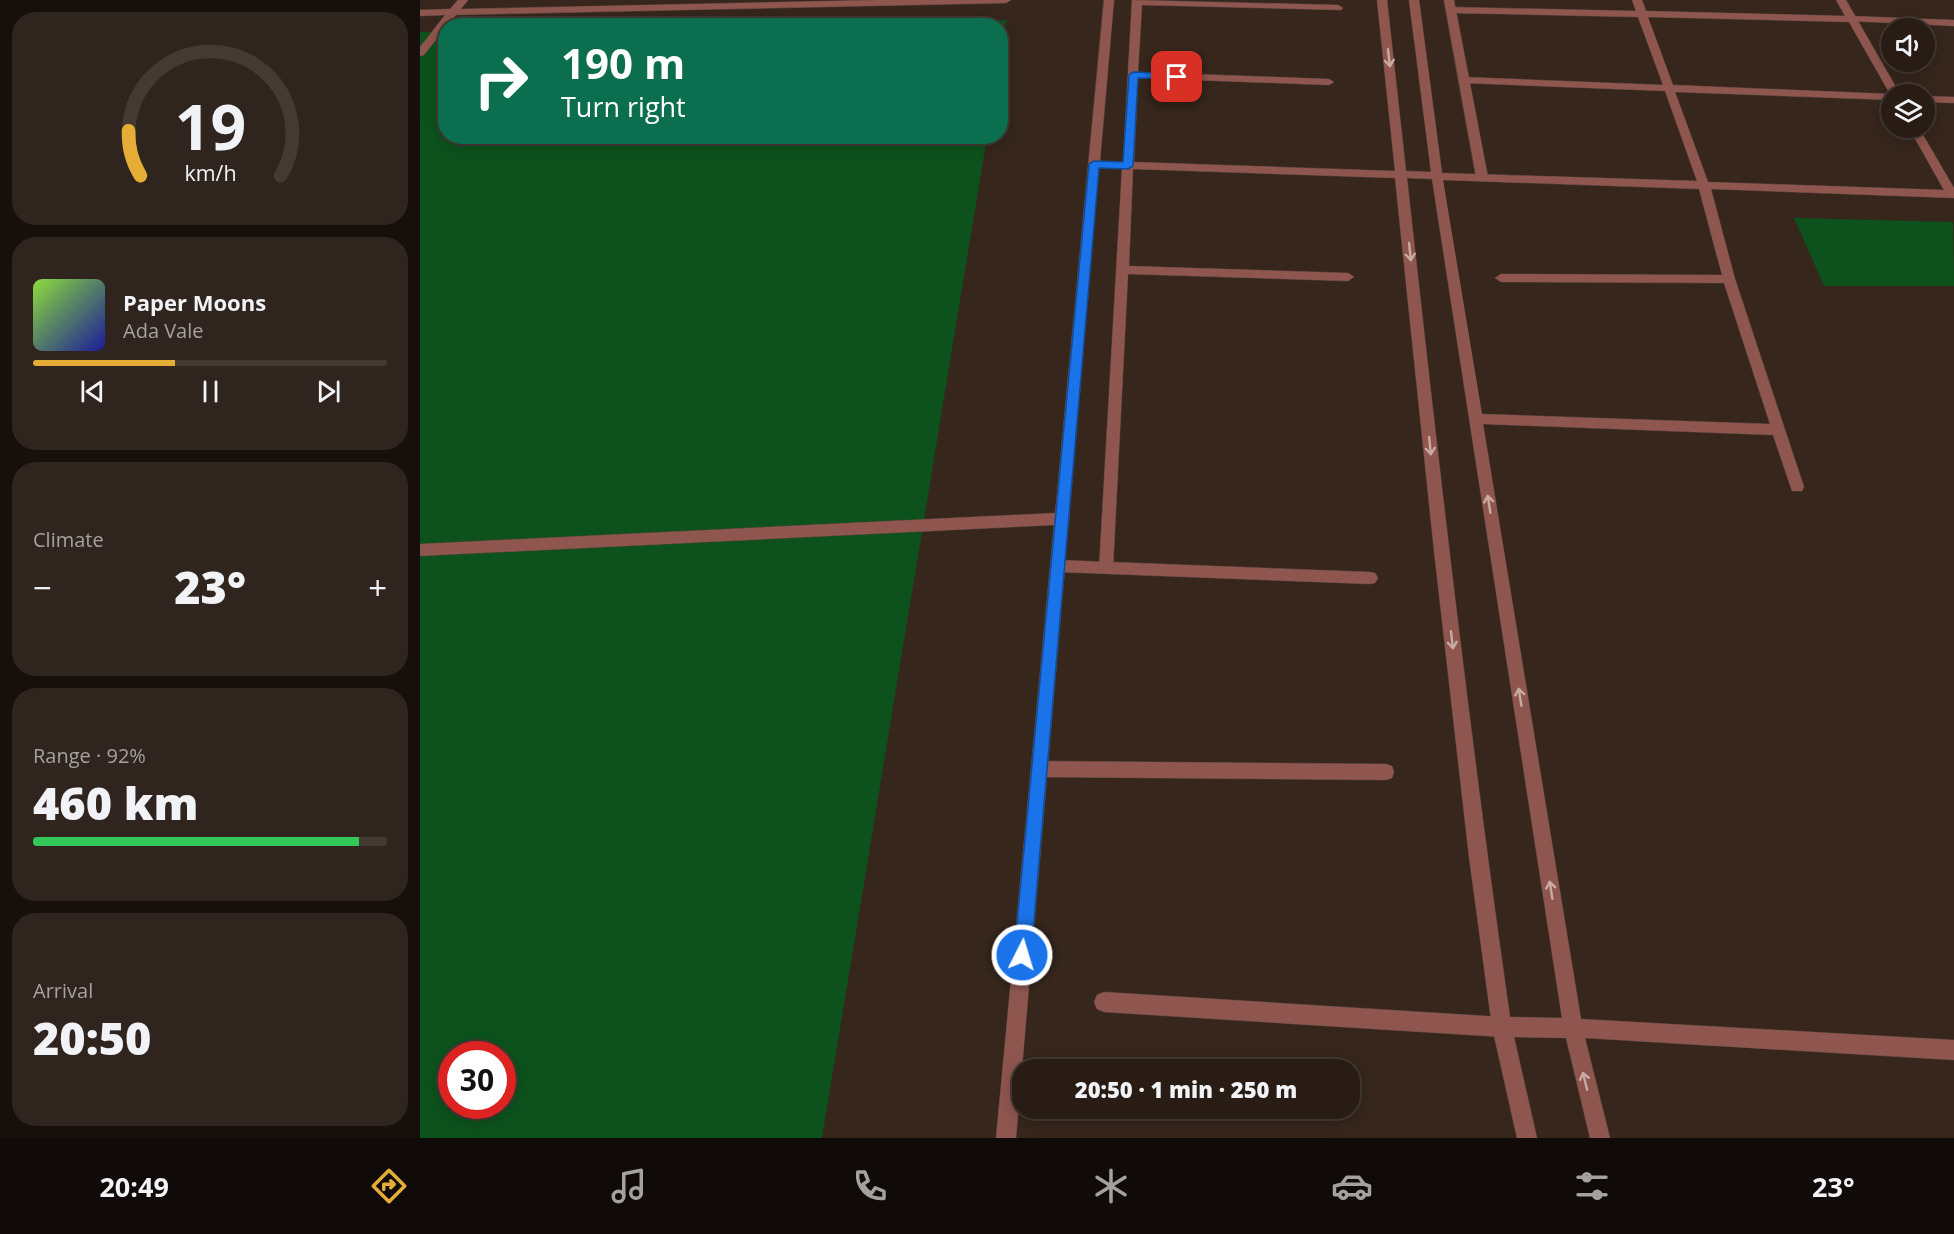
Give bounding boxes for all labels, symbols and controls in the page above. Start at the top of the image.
map controls [1881,18,1935,138]
button: sound [1881,18,1935,72]
text: 190 m [561,34,685,91]
icon: right [462,42,540,120]
one-way arrow [1384,48,1395,68]
pin [1151,51,1202,102]
icon: arrive [1160,60,1193,93]
text: 19 [174,83,246,168]
button: layers [1881,84,1935,138]
text: Turn right [561,88,686,125]
text: km/h [184,158,236,187]
one-way arrow [1405,241,1416,261]
text: Paper Moons [123,287,266,317]
text: Ada Vale [123,317,204,344]
icon: previous [76,375,109,408]
icon: pause [194,375,227,408]
icon: next [312,375,345,408]
one-way arrow [1425,435,1436,455]
one-way arrow [1484,495,1495,515]
text: Climate [33,526,104,553]
text: 23° [174,556,246,617]
text: − [33,565,52,610]
text: + [368,565,387,610]
one-way arrow [1446,629,1457,649]
one-way arrow [1514,688,1525,707]
text: Range · 92% [33,742,146,769]
text: 460 km [33,772,198,833]
one-way arrow [1545,880,1556,900]
position arrow [990,923,1054,987]
text: Arrival [33,977,93,1004]
text: 20:50 [33,1007,151,1068]
speed limit sign: 30 [438,1041,516,1119]
one-way arrow [1579,1072,1591,1091]
text: 20:50 · 1 min · 250 m [1075,1074,1297,1104]
icon: directions [368,1165,410,1207]
icon: music [608,1165,650,1207]
icon: phone [849,1165,891,1207]
icon: climate [1090,1165,1132,1207]
icon: car [1331,1165,1373,1207]
icon: filters [1571,1165,1613,1207]
text: 20:49 [99,1168,169,1205]
text: 23° [1812,1168,1855,1205]

